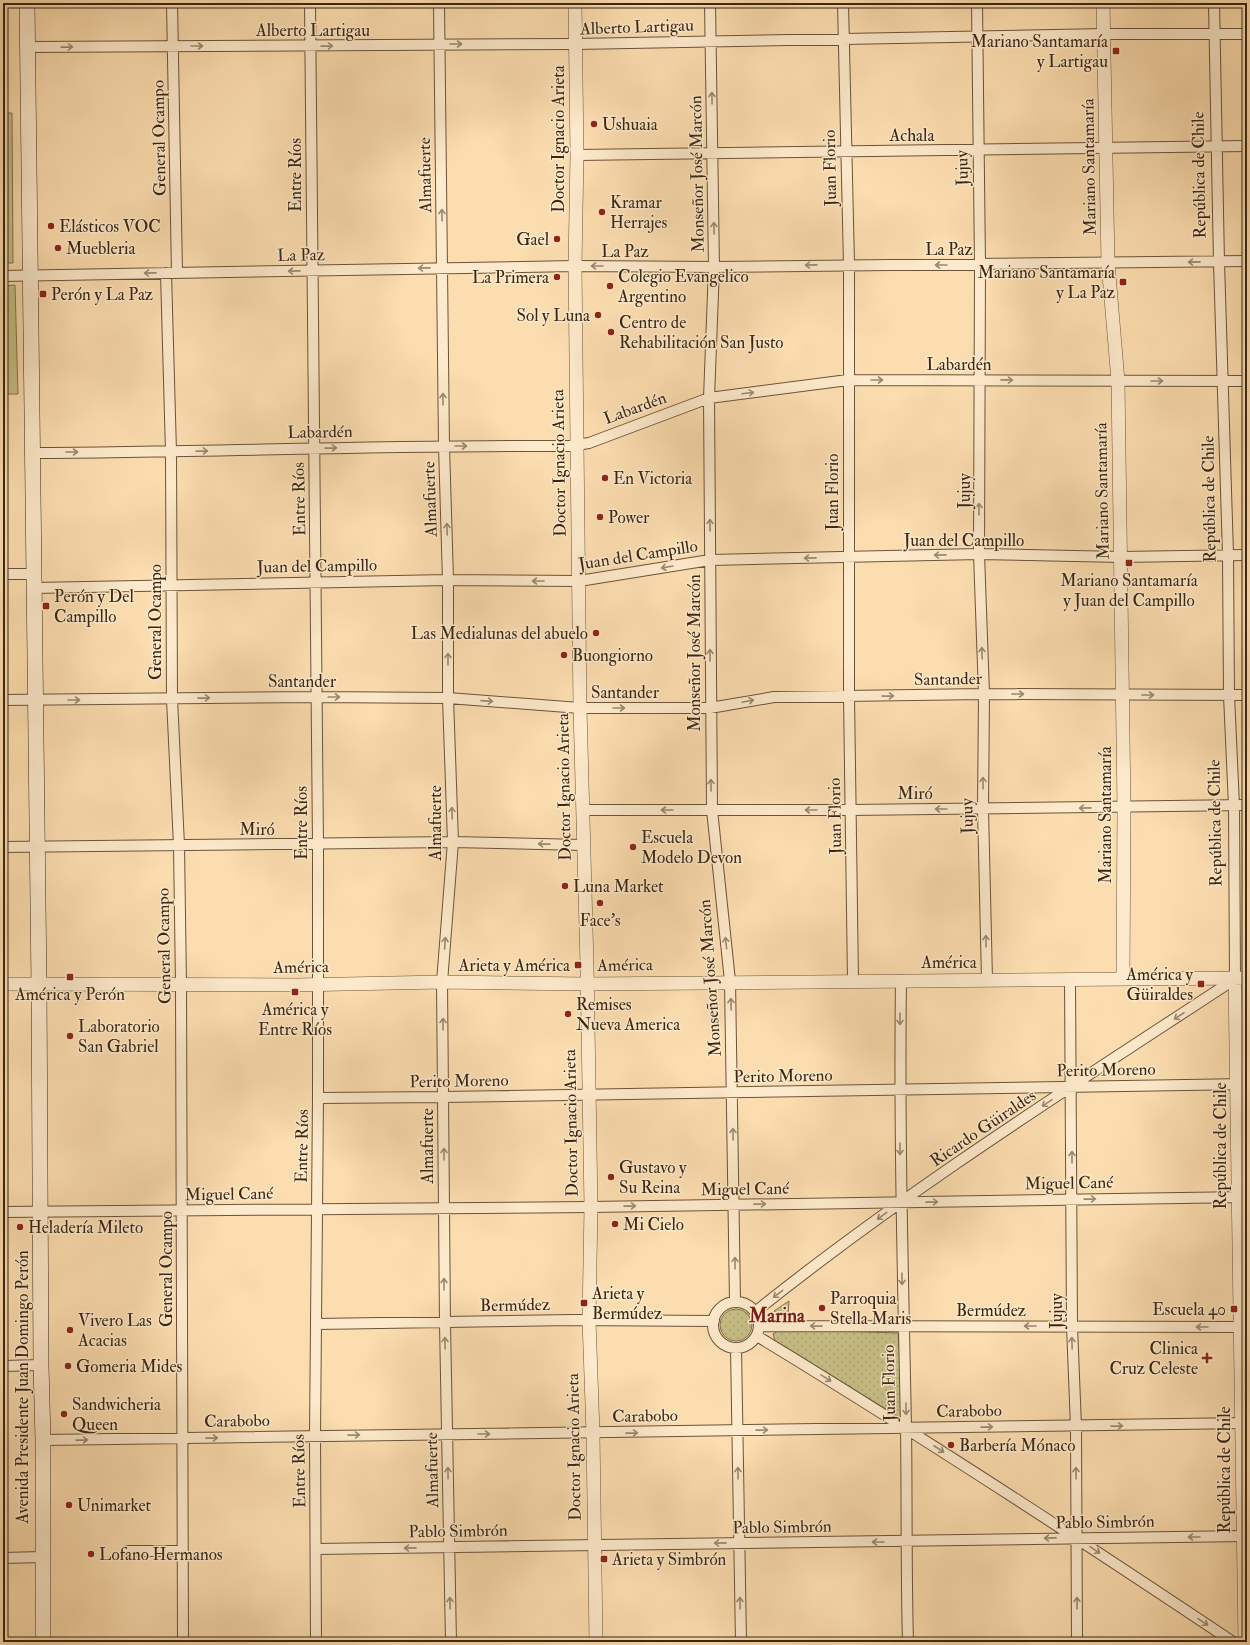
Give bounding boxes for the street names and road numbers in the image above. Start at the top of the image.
street label: Alberto Lartigau [579,15,694,40]
street label: Alberto Lartigau [255,20,370,41]
street label: Doctor Ignacio Arieta [548,64,569,213]
street label: General Ocampo [147,80,172,196]
street label: Monseñor José Marcón [685,95,710,253]
street label: Mariano Santamaría [1077,97,1101,236]
street label: República de Chile [1187,111,1212,239]
street label: Achala [889,125,935,146]
street label: Juan Florio [819,129,842,208]
street label: Almafuerte [414,137,436,214]
street label: Entre Ríos [285,138,306,212]
street label: Jujuy [951,150,974,187]
street label: La Paz [925,239,973,260]
street label: La Paz [601,241,649,262]
street label: La Paz [277,244,325,266]
street label: Labardén [926,354,992,375]
street label: Labardén [601,387,669,429]
street label: Doctor Ignacio Arieta [547,388,571,537]
street label: Labardén [287,421,353,443]
street label: Mariano Santamaría [1090,421,1114,560]
street label: República de Chile [1197,435,1222,563]
street label: Juan Florio [822,454,844,531]
street label: Almafuerte [418,461,442,538]
street label: Entre Ríos [288,462,310,536]
street label: Jujuy [954,473,976,510]
street label: Juan del Campillo [903,530,1024,552]
street label: Juan del Campillo [576,535,699,576]
street label: Juan del Campillo [256,554,377,579]
street label: General Ocampo [145,564,167,680]
street label: Monseñor José Marcón [684,574,706,732]
street label: Santander [914,668,983,690]
street label: Santander [268,671,337,692]
street label: Santander [591,682,660,703]
street label: Doctor Ignacio Arieta [552,712,576,861]
street label: Mariano Santamaría [1095,745,1116,884]
street label: República de Chile [1203,759,1228,887]
street label: Juan Florio [824,777,847,856]
street label: Miró [897,783,933,804]
street label: Almafuerte [425,785,446,862]
street label: Entre Ríos [291,786,312,860]
street label: Jujuy [956,798,979,835]
street label: Miró [239,819,275,840]
street label: General Ocampo [152,888,177,1004]
street label: Monseñor José Marcón [694,898,727,1057]
street label: América [920,952,978,973]
street label: América [596,954,654,976]
street label: América [272,956,330,978]
street label: Doctor Ignacio Arieta [559,1048,583,1197]
street label: Perito Moreno [1056,1059,1156,1081]
street label: Perito Moreno [733,1065,833,1087]
street label: Perito Moreno [409,1070,509,1092]
street label: República de Chile [1210,1082,1232,1210]
street label: Ricardo Güiraldes [926,1085,1040,1171]
street label: Almafuerte [417,1108,438,1185]
street label: Entre Ríos [291,1109,313,1183]
street label: Miguel Cané [1025,1172,1114,1194]
street label: Miguel Cané [701,1178,790,1200]
street label: Miguel Cané [185,1183,274,1205]
street label: General Ocampo [156,1211,178,1327]
street label: Avenida Presidente Juan Domingo Perón [12,1250,34,1525]
street label: Jujuy [1046,1293,1068,1330]
street label: Bermúdez [480,1294,550,1316]
street label: Bermúdez [956,1300,1026,1321]
street label: Juan Florio [878,1344,901,1423]
street label: Doctor Ignacio Arieta [562,1372,586,1521]
street label: Carabobo [936,1400,1002,1422]
street label: Carabobo [612,1405,678,1427]
street label: República de Chile [1214,1406,1236,1534]
street label: Carabobo [204,1410,270,1432]
street label: Almafuerte [421,1432,443,1509]
street label: Entre Ríos [288,1434,310,1508]
street label: Pablo Simbrón [1055,1511,1155,1533]
street label: Pablo Simbrón [732,1516,832,1538]
street label: Pablo Simbrón [408,1520,508,1542]

